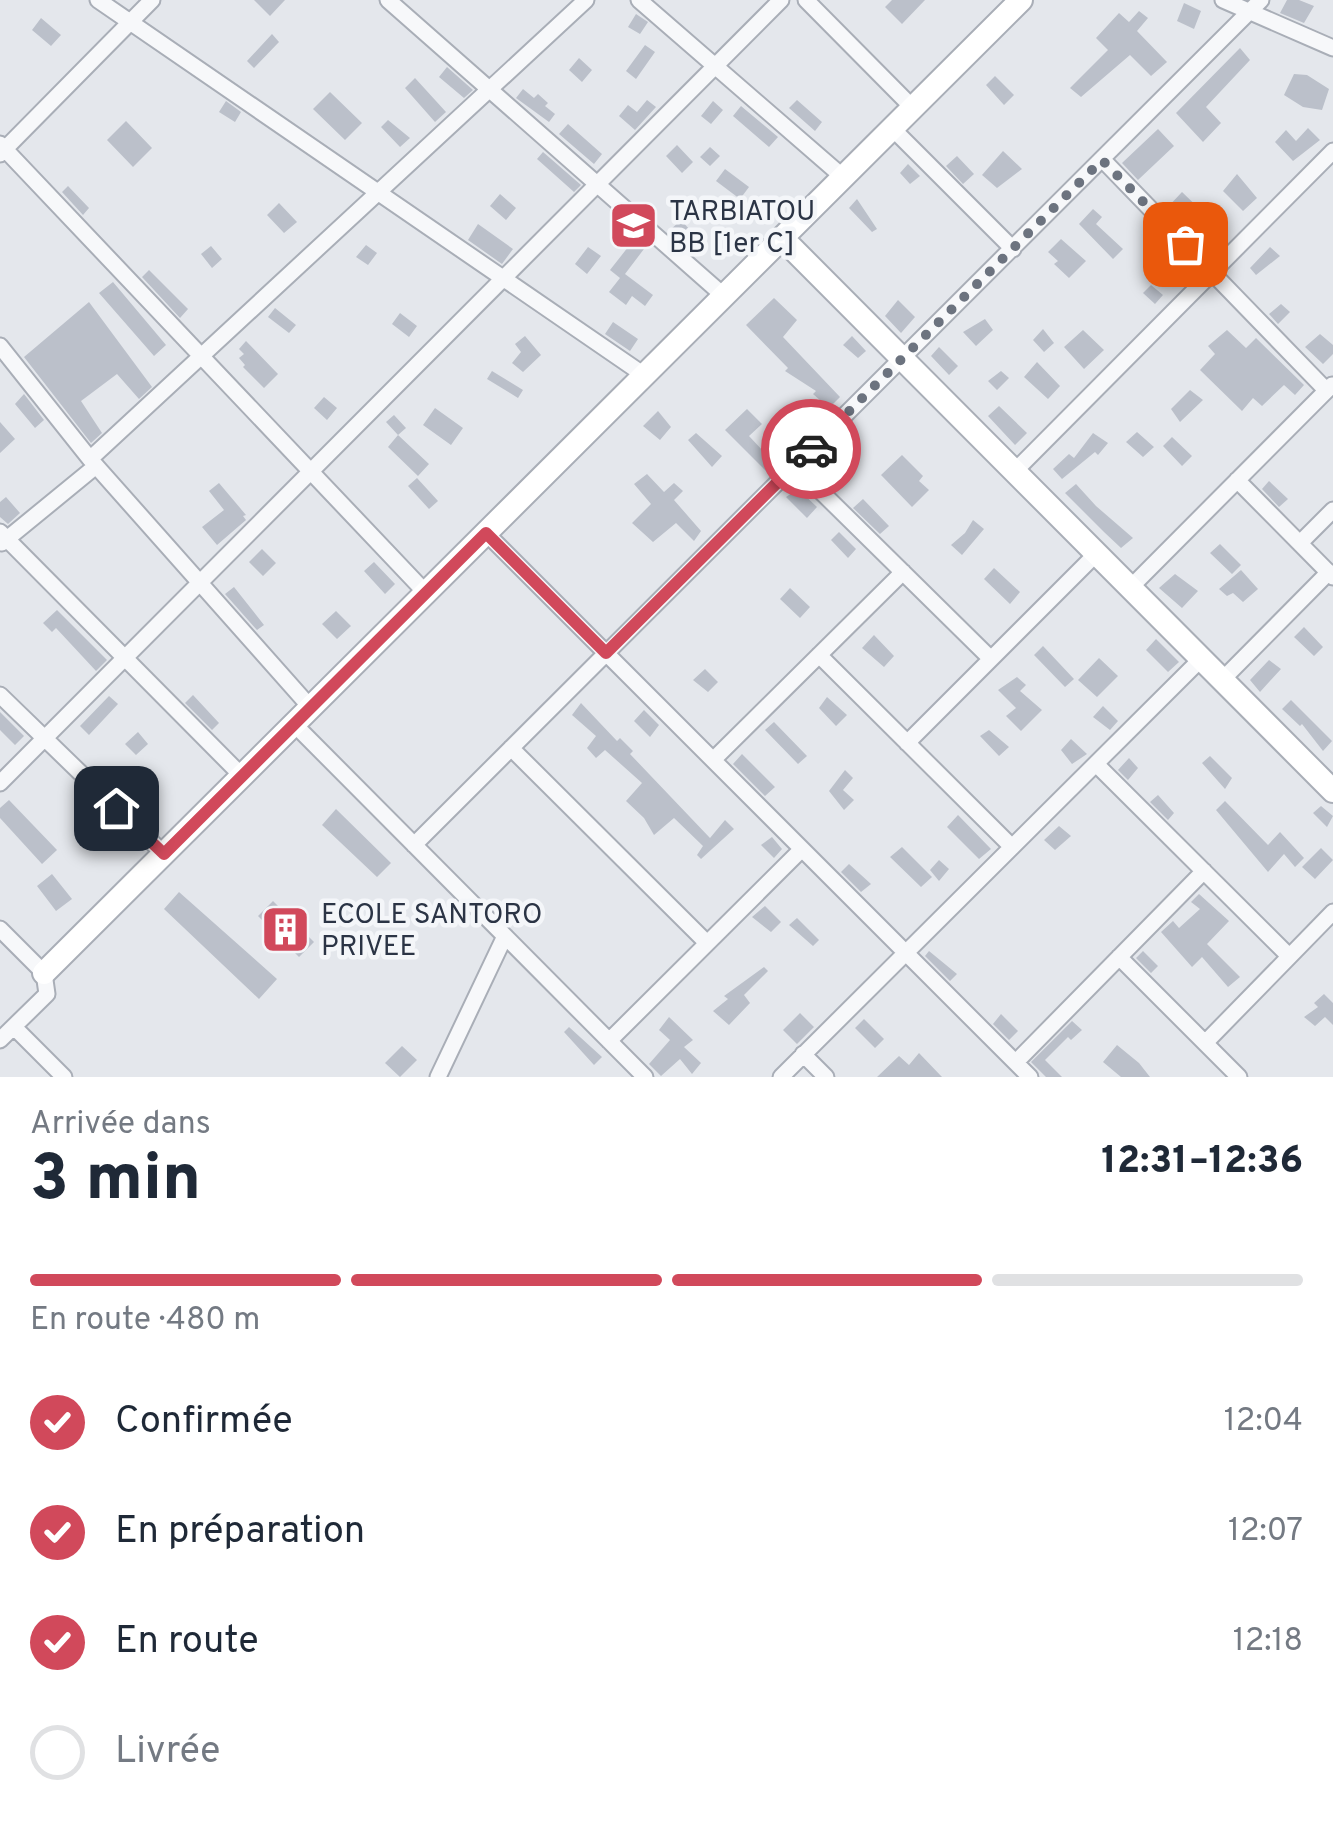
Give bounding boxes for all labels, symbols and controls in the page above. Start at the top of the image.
place label: TARBIATOU BB [1er C] [669,195,815,263]
school or university icon: TARBIATOU BB [1er C] [608,200,660,252]
pin [1143,202,1228,287]
icon: bag [1158,217,1213,272]
courier [761,399,861,499]
icon: car [784,422,839,477]
pin [74,766,159,851]
icon: home [89,781,144,836]
place label: ECOLE SANTORO PRIVEE [321,898,542,966]
building icon: ECOLE SANTORO PRIVEE [260,903,312,955]
text: Arrivée dans [30,1105,211,1145]
text: 12:31–12:36 [1101,1138,1303,1187]
text: 3 min [30,1141,201,1223]
text: En route · 480 m [30,1301,260,1341]
icon: check [30,1395,85,1450]
text: Confirmée [115,1398,293,1447]
text: 12:04 [1224,1402,1303,1442]
icon: check [30,1505,85,1560]
text: En préparation [115,1508,365,1557]
text: 12:07 [1228,1512,1303,1552]
icon: check [30,1615,85,1670]
text: En route [115,1618,259,1667]
text: 12:18 [1233,1622,1303,1662]
text: Livrée [115,1728,220,1777]

